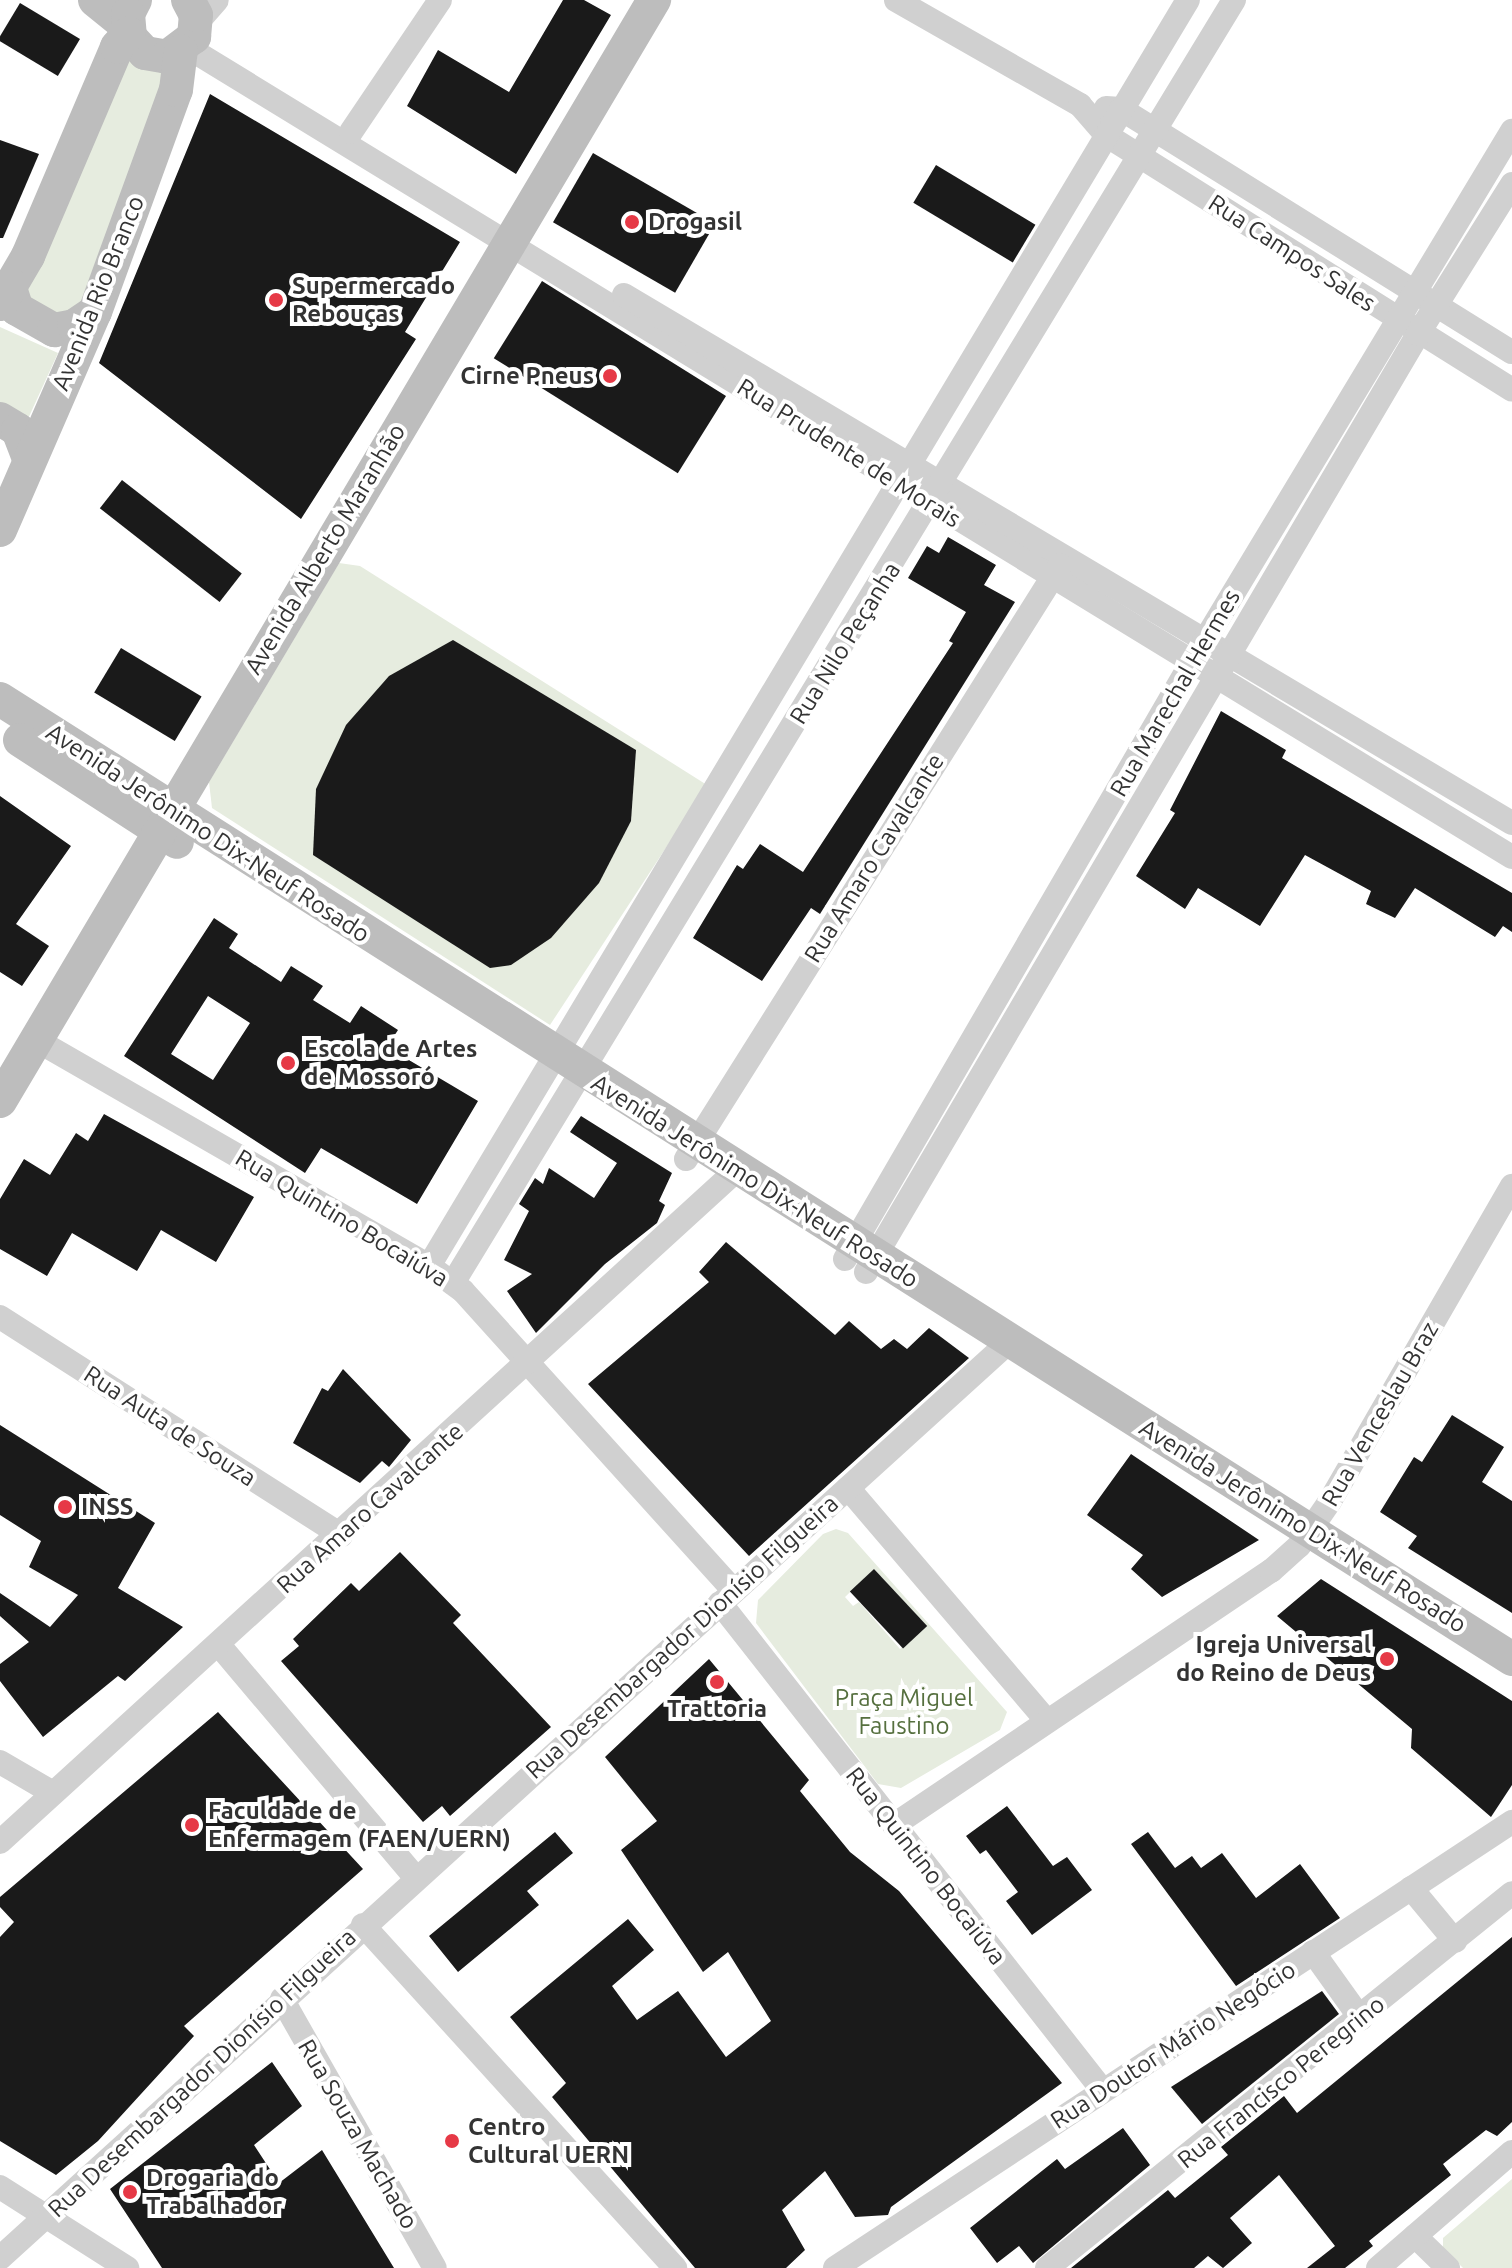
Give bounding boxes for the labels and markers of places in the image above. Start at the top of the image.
place label: Drogasil [648,208,742,236]
marker: Drogasil [623,213,641,231]
place label: Supermercado Rebouças [292,272,455,328]
marker: Supermercado Rebouças [267,291,285,309]
place label: Cirne Pneus [460,362,594,390]
marker: Cirne Pneus [601,367,619,385]
place label: Escola de Artes de Mossoró [304,1035,477,1091]
marker: Escola de Artes de Mossoró [279,1054,297,1072]
place label: INSS [81,1493,133,1521]
marker: INSS [56,1498,74,1516]
place label: Igreja Universal do Reino de Deus [1176,1631,1371,1687]
marker: Igreja Universal do Reino de Deus [1378,1650,1396,1668]
marker: Trattoria [708,1673,726,1691]
place label: Trattoria [667,1695,767,1723]
place label: Faculdade de Enfermagem (FAEN/UERN) [208,1797,511,1853]
marker: Faculdade de Enfermagem (FAEN/UERN) [183,1816,201,1834]
place label: Centro Cultural UERN [468,2113,629,2169]
marker: Centro Cultural UERN [443,2132,461,2150]
place label: Drogaria do Trabalhador [146,2164,282,2220]
marker: Drogaria do Trabalhador [121,2183,139,2201]

